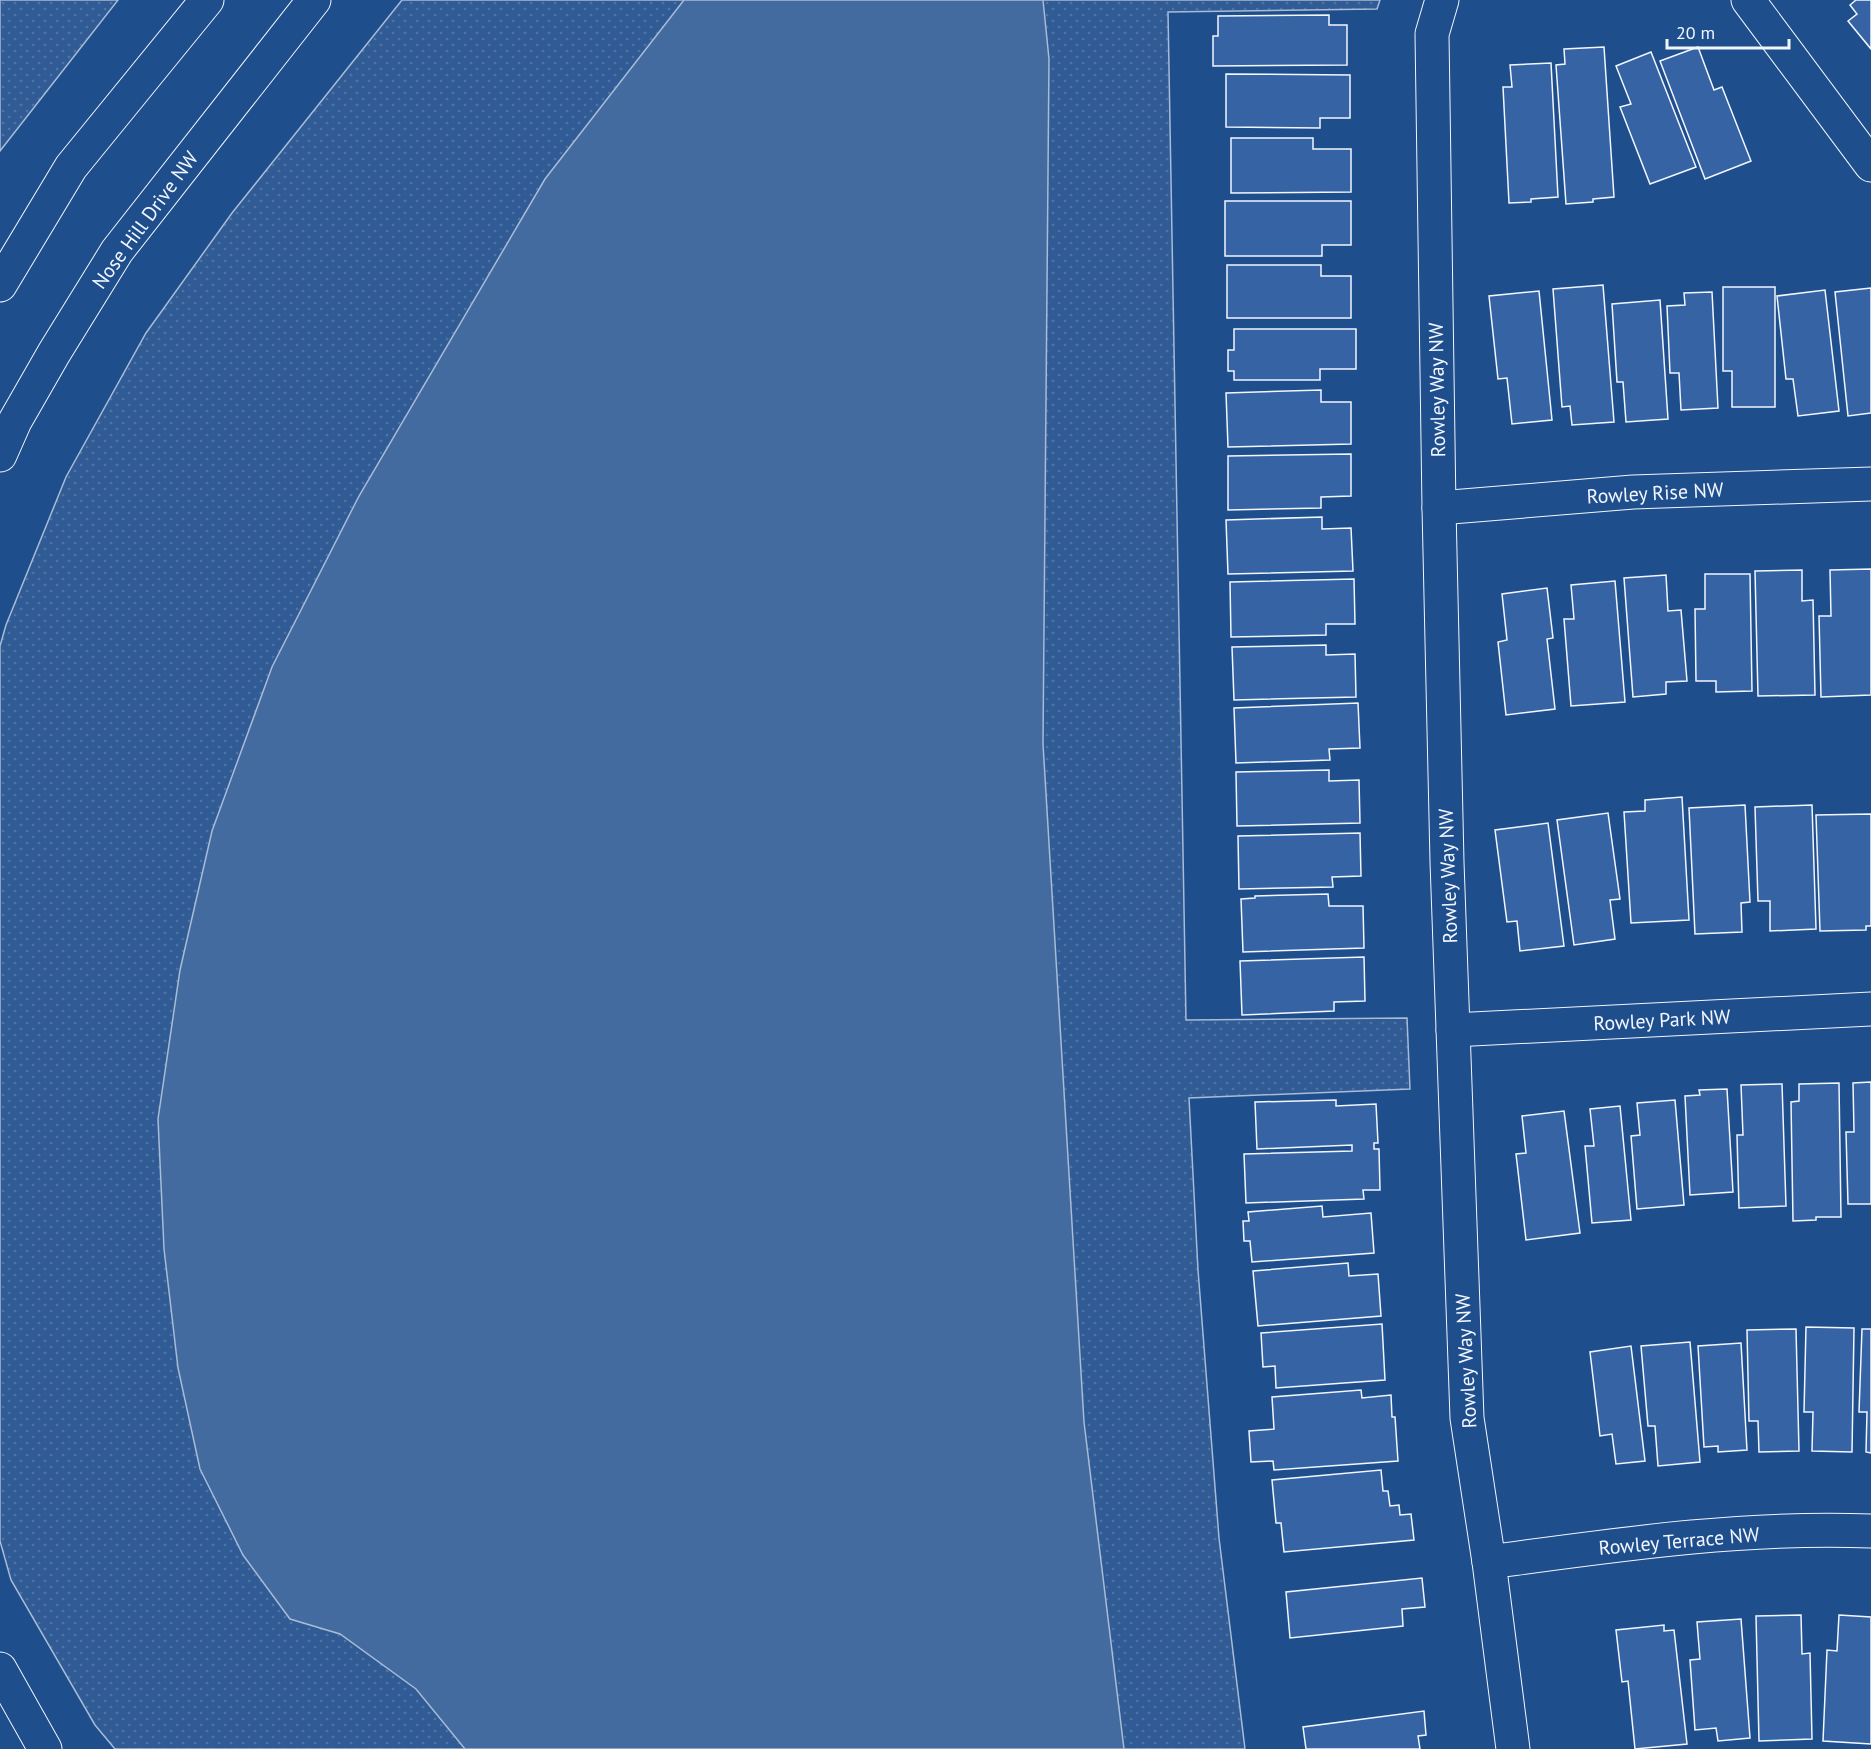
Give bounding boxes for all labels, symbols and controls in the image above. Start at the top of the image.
scale bar [1667,12,1788,50]
text: 20 m [1676,21,1715,44]
street label: Nose Hill Drive NW [86,146,204,294]
street label: Rowley Way NW [1423,322,1451,458]
street label: Rowley Rise NW [1586,476,1724,510]
street label: Rowley Way NW [1433,808,1463,944]
street label: Rowley Park NW [1593,1003,1732,1037]
street label: Rowley Way NW [1449,1293,1483,1429]
street label: Rowley Terrace NW [1598,1521,1761,1561]

